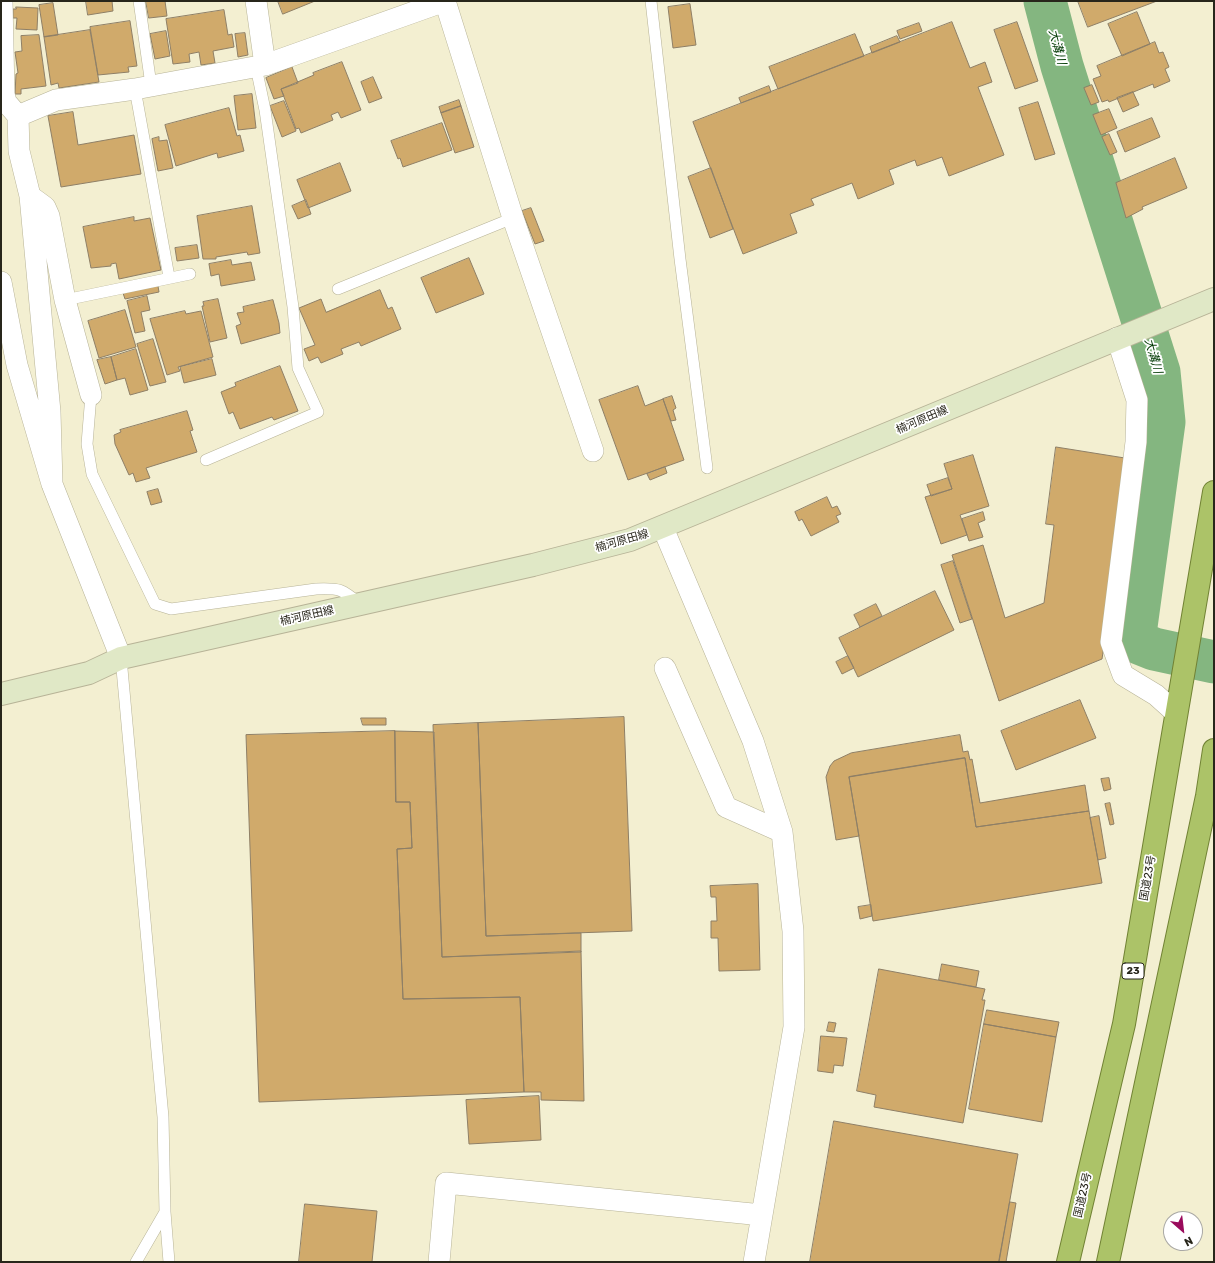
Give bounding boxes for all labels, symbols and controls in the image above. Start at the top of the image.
water label: 大溝川 [1045,28,1069,66]
water label: 大溝川 [1141,337,1165,375]
street label: 楠河原田線 [894,403,950,437]
street label: 楠河原田線 [594,527,650,555]
street label: 楠河原田線 [279,603,335,629]
street label: 国道23号 [1138,854,1158,902]
road number: 23 [1122,963,1144,979]
street label: 国道23号 [1071,1171,1095,1219]
north arrow [1163,1211,1203,1251]
text: N [1182,1234,1195,1249]

